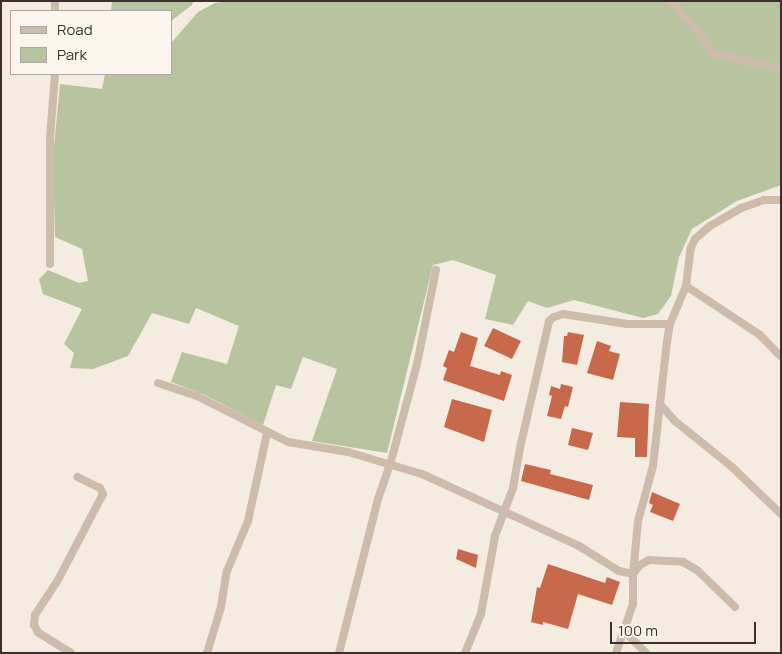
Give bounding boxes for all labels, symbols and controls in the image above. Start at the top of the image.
legend [10,10,172,75]
text: Road [57,19,93,40]
text: Park [57,44,87,65]
scale bar [612,612,758,644]
text: 100 m [618,620,658,641]

